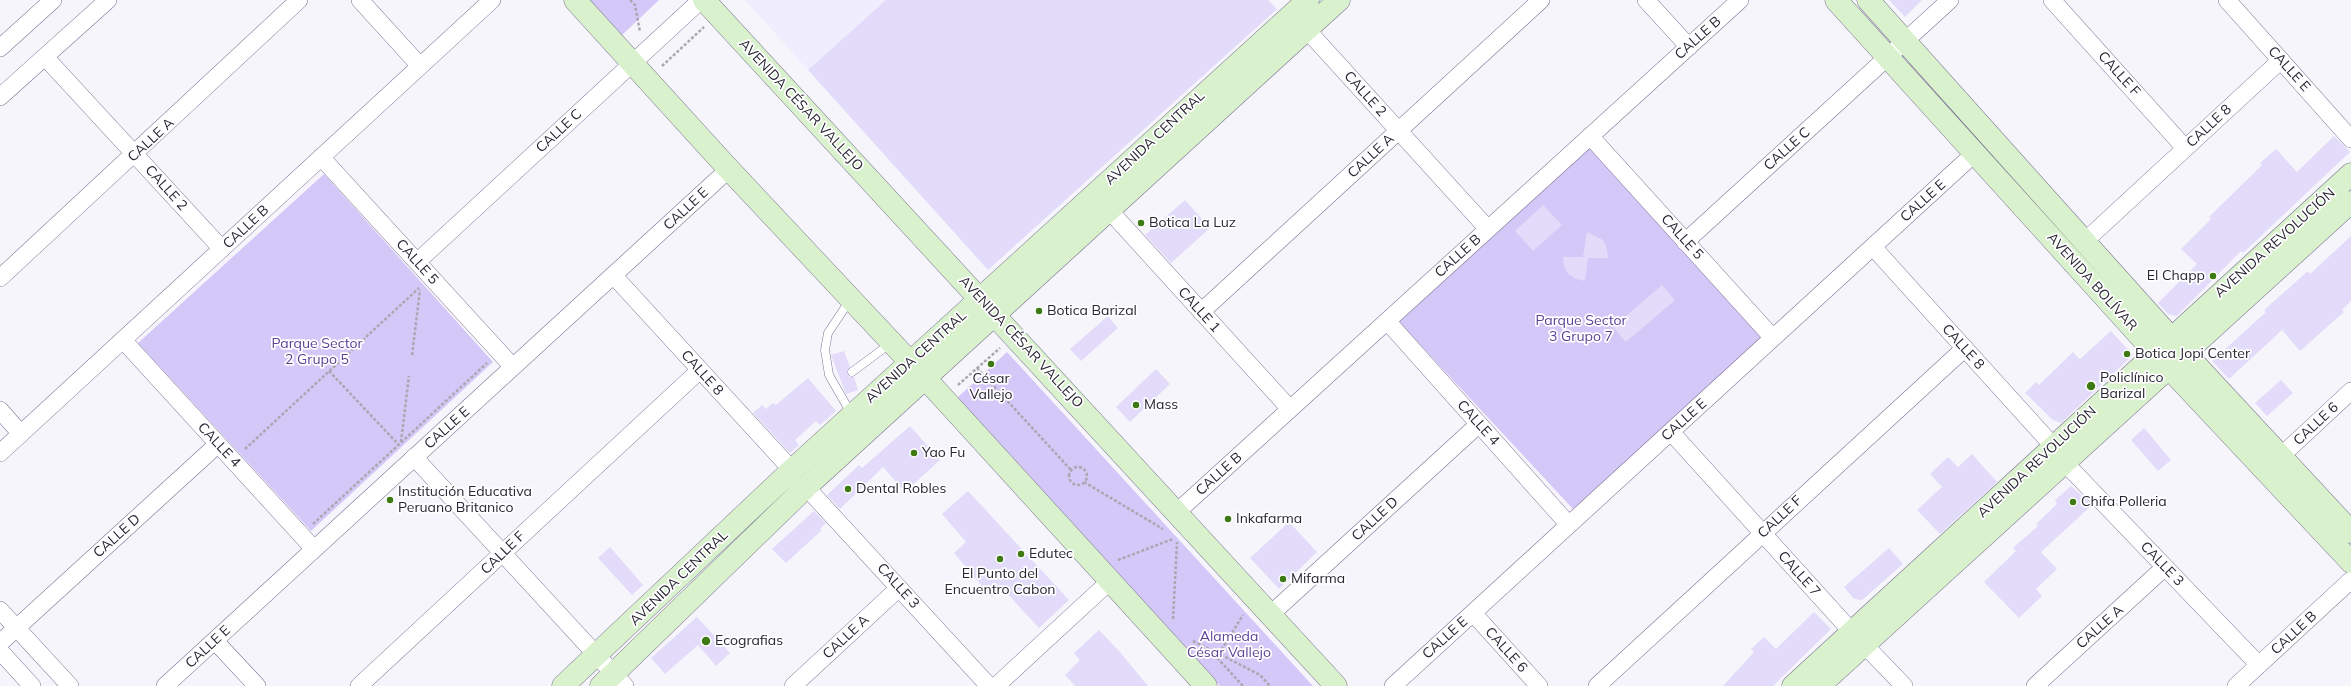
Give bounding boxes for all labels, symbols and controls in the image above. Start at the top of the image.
street label: CALLE B [1671,13,1725,63]
street label: AVENIDA CÉSAR VALLEJO [735,36,867,174]
street label: CALLE E [2264,43,2314,95]
street label: CALLE F [2094,48,2144,100]
street label: CALLE 2 [1340,68,1390,120]
street label: AVENIDA CENTRAL [1102,88,1208,188]
street label: CALLE 8 [2183,101,2235,151]
street label: CALLE C [533,106,585,156]
street label: CALLE A [124,114,178,166]
street label: CALLE C [1760,124,1814,174]
street label: CALLE A [1344,130,1398,182]
street label: CALLE 2 [141,162,191,214]
street label: CALLE E [1897,176,1949,226]
street label: CALLE E [660,184,712,234]
street label: AVENIDA REVOLUCIÓN [2211,185,2339,301]
street label: CALLE B [220,202,272,252]
street label: CALLE 5 [1657,211,1707,263]
place label: Botica La Luz [1149,215,1236,231]
marker: Botica La Luz [1136,218,1146,228]
street label: AVENIDA BOLÍVAR [2043,229,2141,335]
street label: CALLE B [1431,231,1485,281]
street label: CALLE 5 [392,236,442,288]
place label: El Chapp [2147,268,2205,284]
marker: El Chapp [2208,271,2218,281]
street label: AVENIDA CÉSAR VALLEJO [955,273,1087,411]
street label: CALLE 1 [1174,284,1224,336]
place label: Botica Barizal [1047,303,1137,319]
marker: Botica Barizal [1034,306,1044,316]
street label: AVENIDA CENTRAL [862,307,970,407]
park label: Parque Sector 3 Grupo 7 [1535,313,1627,346]
street label: CALLE 8 [1938,321,1988,373]
park label: Parque Sector 2 Grupo 5 [271,336,363,368]
place label: Botica Jopi Center [2135,346,2250,362]
street label: CALLE 8 [677,347,727,399]
marker: Botica Jopi Center [2122,349,2132,359]
marker: César Vallejo [986,359,996,369]
place label: Policlínico Barizal [2100,370,2163,402]
place label: César Vallejo [970,371,1012,404]
marker: Policlínico Barizal [2085,380,2097,392]
street label: CALLE E [1658,395,1710,445]
place label: Mass [1144,397,1178,413]
street label: CALLE 4 [1453,397,1503,449]
street label: CALLE 6 [2290,399,2342,449]
marker: Mass [1131,400,1141,410]
street label: CALLE E [421,403,473,453]
street label: AVENIDA REVOLUCIÓN [1974,403,2100,521]
street label: CALLE 4 [194,419,244,471]
place label: Yao Fu [922,445,965,461]
marker: Yao Fu [909,448,919,458]
street label: CALLE B [1192,449,1246,499]
place label: Dental Robles [856,481,946,497]
place label: Institución Educativa Peruano Britanico [398,484,532,516]
marker: Dental Robles [843,484,853,494]
street label: CALLE F [1754,492,1806,542]
street label: CALLE D [1348,493,1402,545]
place label: Chifa Polleria [2081,494,2167,510]
marker: Institución Educativa Peruano Britanico [385,495,395,505]
marker: Chifa Polleria [2068,497,2078,507]
street label: CALLE D [90,511,144,561]
place label: Inkafarma [1236,511,1302,527]
marker: Inkafarma [1223,514,1233,524]
street label: AVENIDA CENTRAL [626,527,732,629]
street label: CALLE F [478,528,528,578]
street label: CALLE 3 [2137,538,2187,590]
place label: Edutec [1029,546,1073,562]
street label: CALLE 7 [1774,548,1824,600]
marker: Edutec [1016,549,1026,559]
marker: El Punto del Encuentro Cabon [995,554,1005,564]
street label: CALLE 3 [873,560,923,612]
place label: El Punto del Encuentro Cabon [944,566,1056,598]
place label: Mifarma [1291,571,1345,587]
marker: Mifarma [1278,574,1288,584]
street label: CALLE A [2073,602,2127,652]
street label: CALLE B [2268,608,2320,658]
street label: CALLE A [819,611,873,663]
street label: CALLE E [1419,613,1471,663]
street label: CALLE E [182,622,234,672]
street label: CALLE 6 [1481,624,1531,676]
park label: Alameda César Vallejo [1187,629,1271,662]
place label: Ecografias [715,633,783,649]
marker: Ecografias [700,635,712,647]

